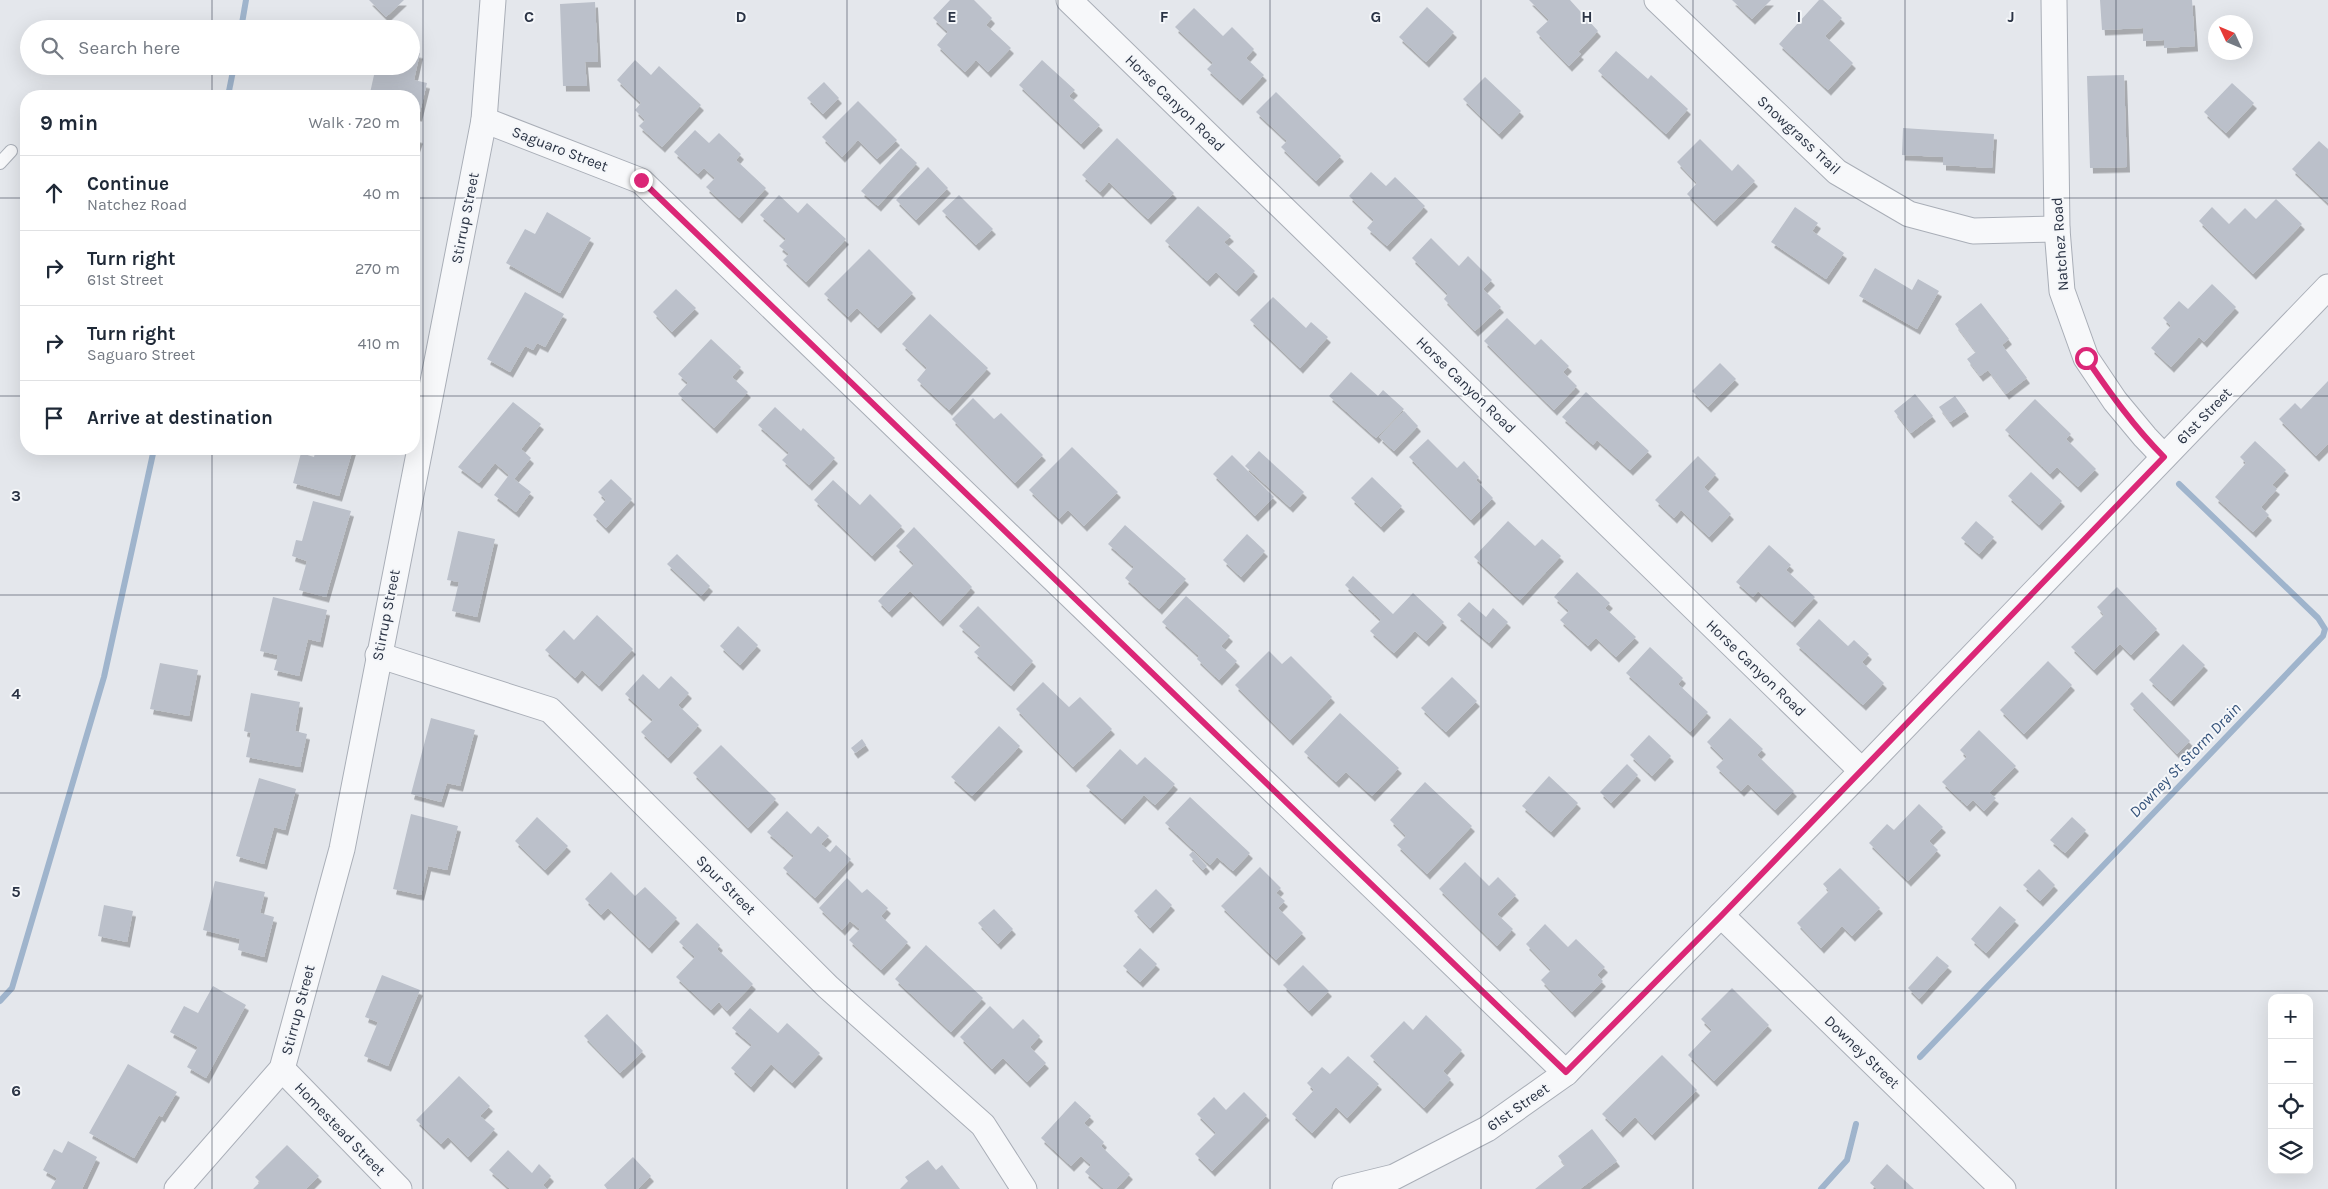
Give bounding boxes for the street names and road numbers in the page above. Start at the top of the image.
street label: Horse Canyon Road [1121,51,1229,155]
street label: Snowgrass Trail [1754,92,1844,178]
street label: Saguaro Street [509,122,611,176]
street label: Stirrup Street [447,170,483,265]
street label: Natchez Road [2048,197,2072,291]
street label: Horse Canyon Road [1412,333,1520,437]
street label: 61st Street [2173,384,2236,448]
street label: Stirrup Street [368,567,404,662]
street label: Horse Canyon Road [1702,616,1810,720]
street label: Spur Street [692,851,760,919]
street label: Stirrup Street [277,963,319,1057]
street label: Downey Street [1821,1012,1904,1093]
street label: Homestead Street [291,1078,389,1180]
street label: 61st Street [1483,1079,1553,1135]

